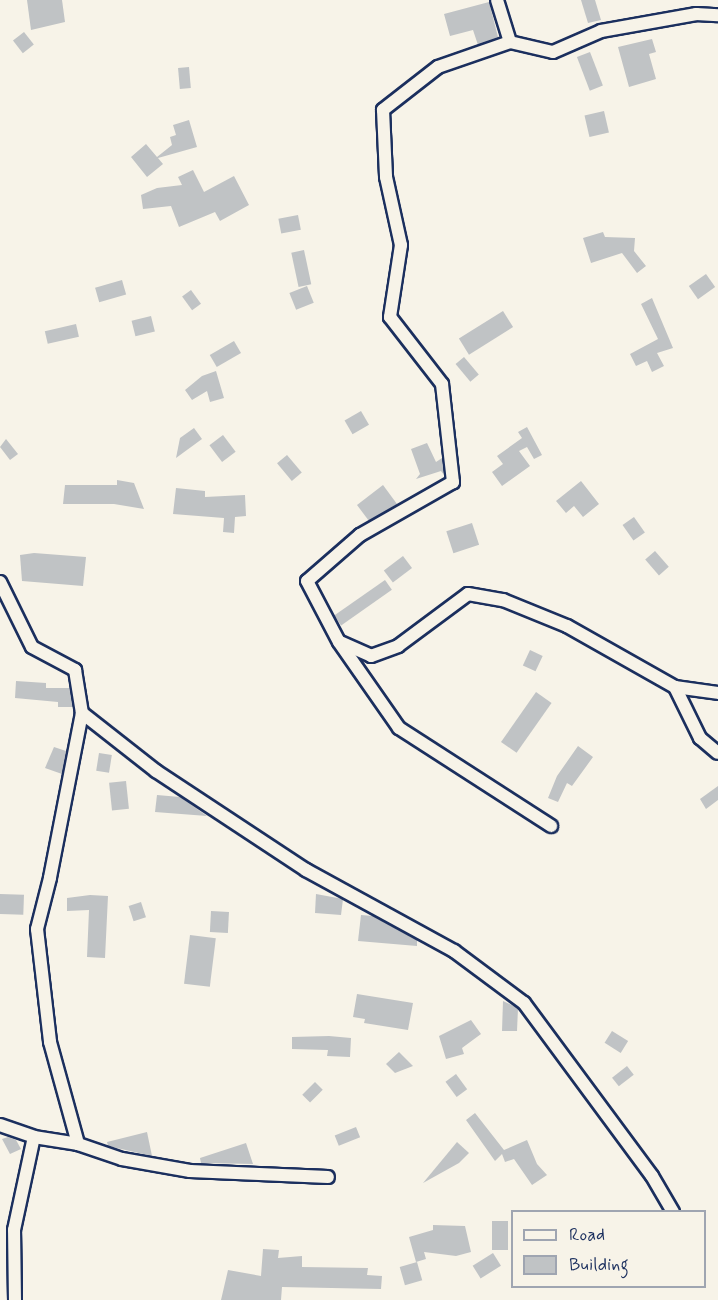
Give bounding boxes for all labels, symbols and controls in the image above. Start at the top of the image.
legend [511,1210,706,1288]
text: Road [569,1223,605,1247]
text: Building [569,1253,629,1277]

